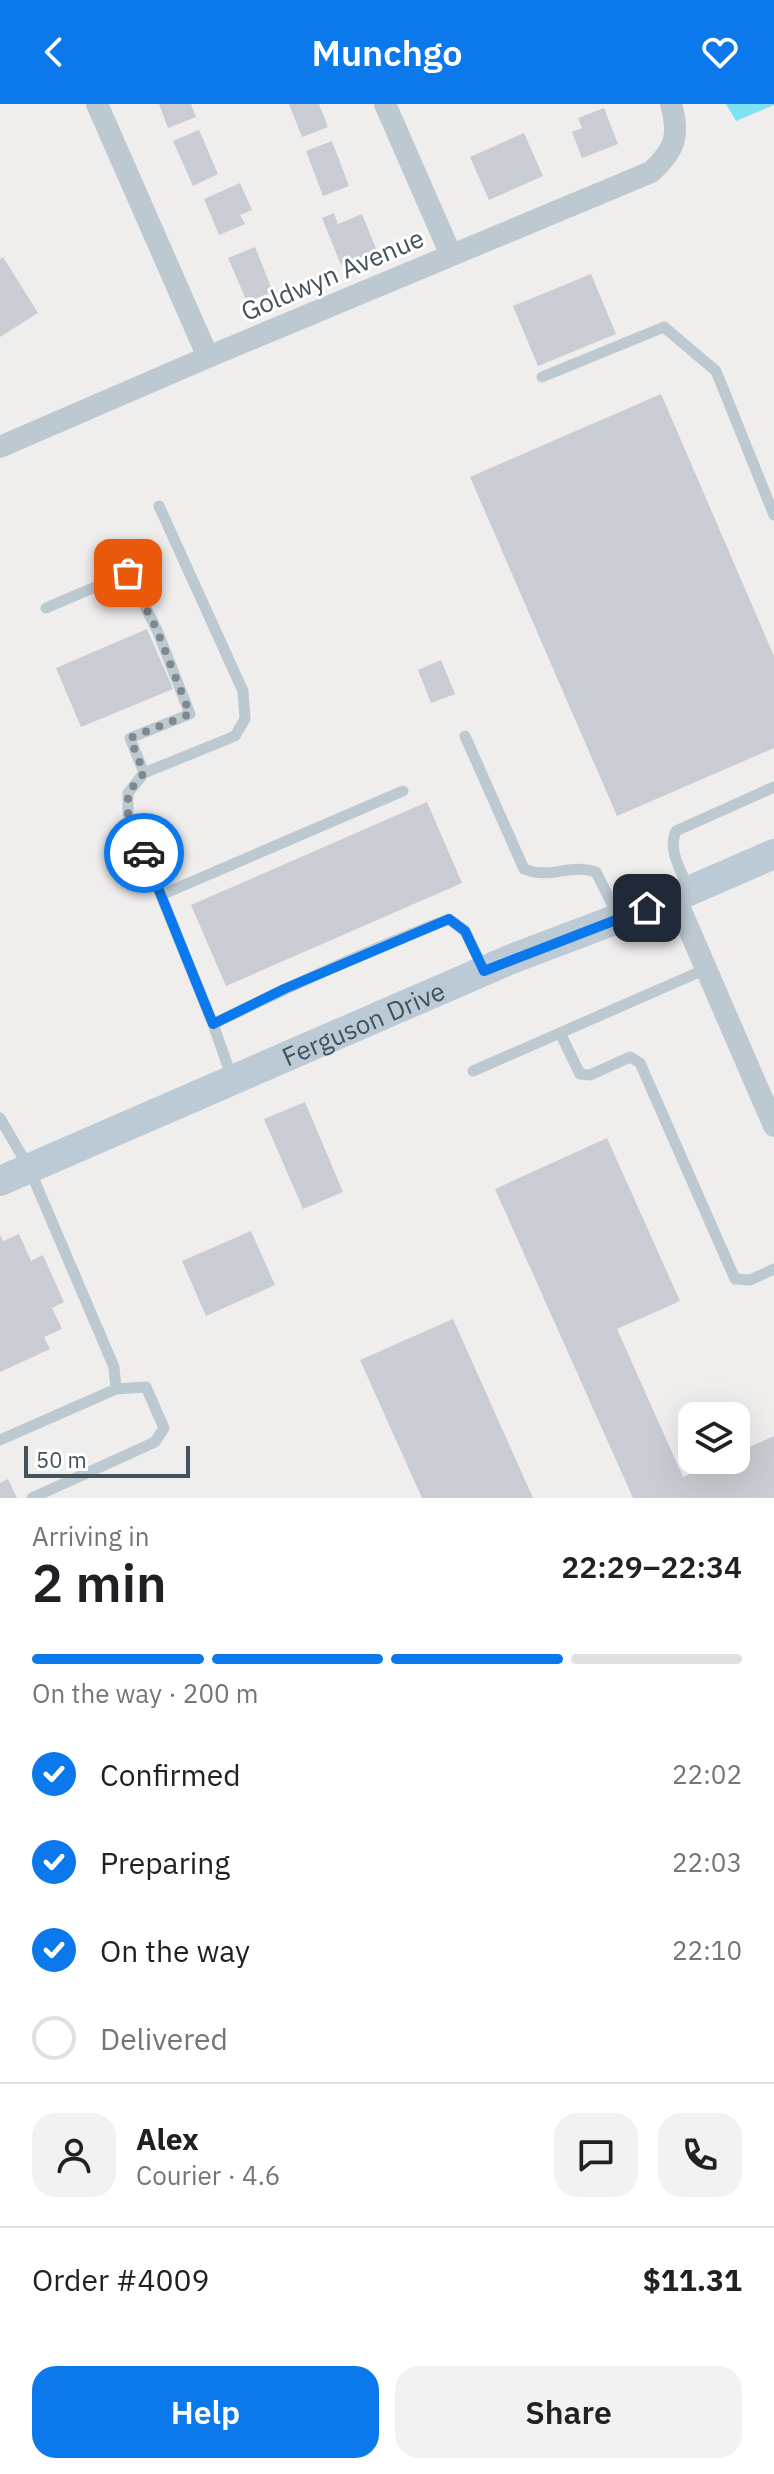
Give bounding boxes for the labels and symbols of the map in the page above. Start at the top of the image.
street label: Goldwyn Avenue [235,220,429,328]
pin [94,539,162,607]
courier [104,813,184,893]
pin [613,874,681,942]
street label: Ferguson Drive [277,973,450,1074]
scale bar [24,1442,190,1478]

